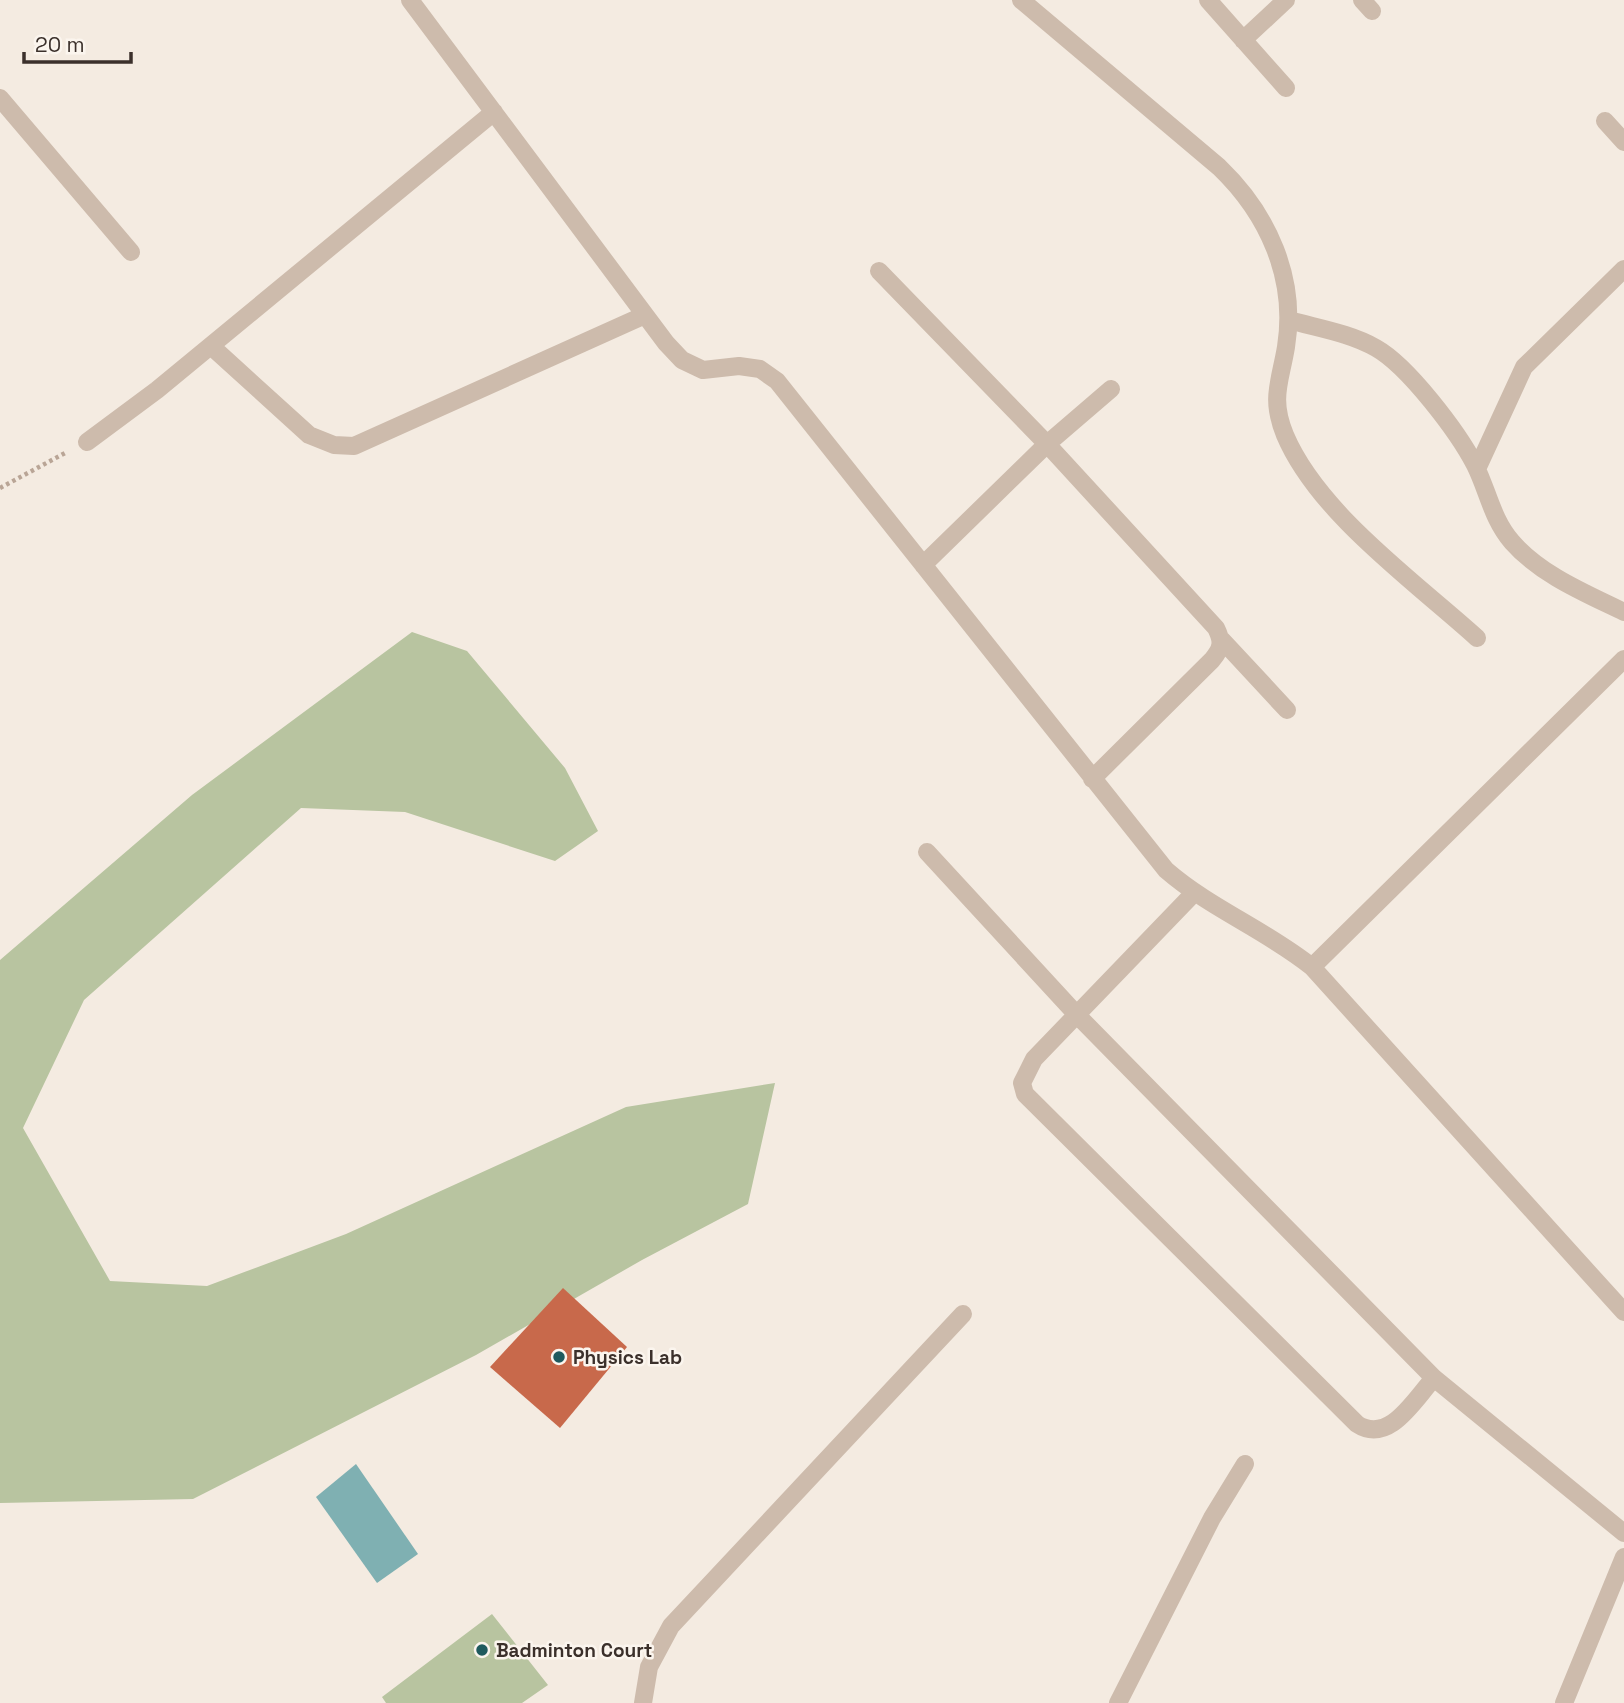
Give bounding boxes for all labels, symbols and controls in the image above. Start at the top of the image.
scale bar [24,21,131,65]
text: 20 m [35,31,85,58]
place label: Physics Lab [573,1345,682,1370]
marker: Physics Lab [551,1349,567,1365]
place label: Badminton Court [496,1638,653,1663]
marker: Badminton Court [474,1642,490,1658]

